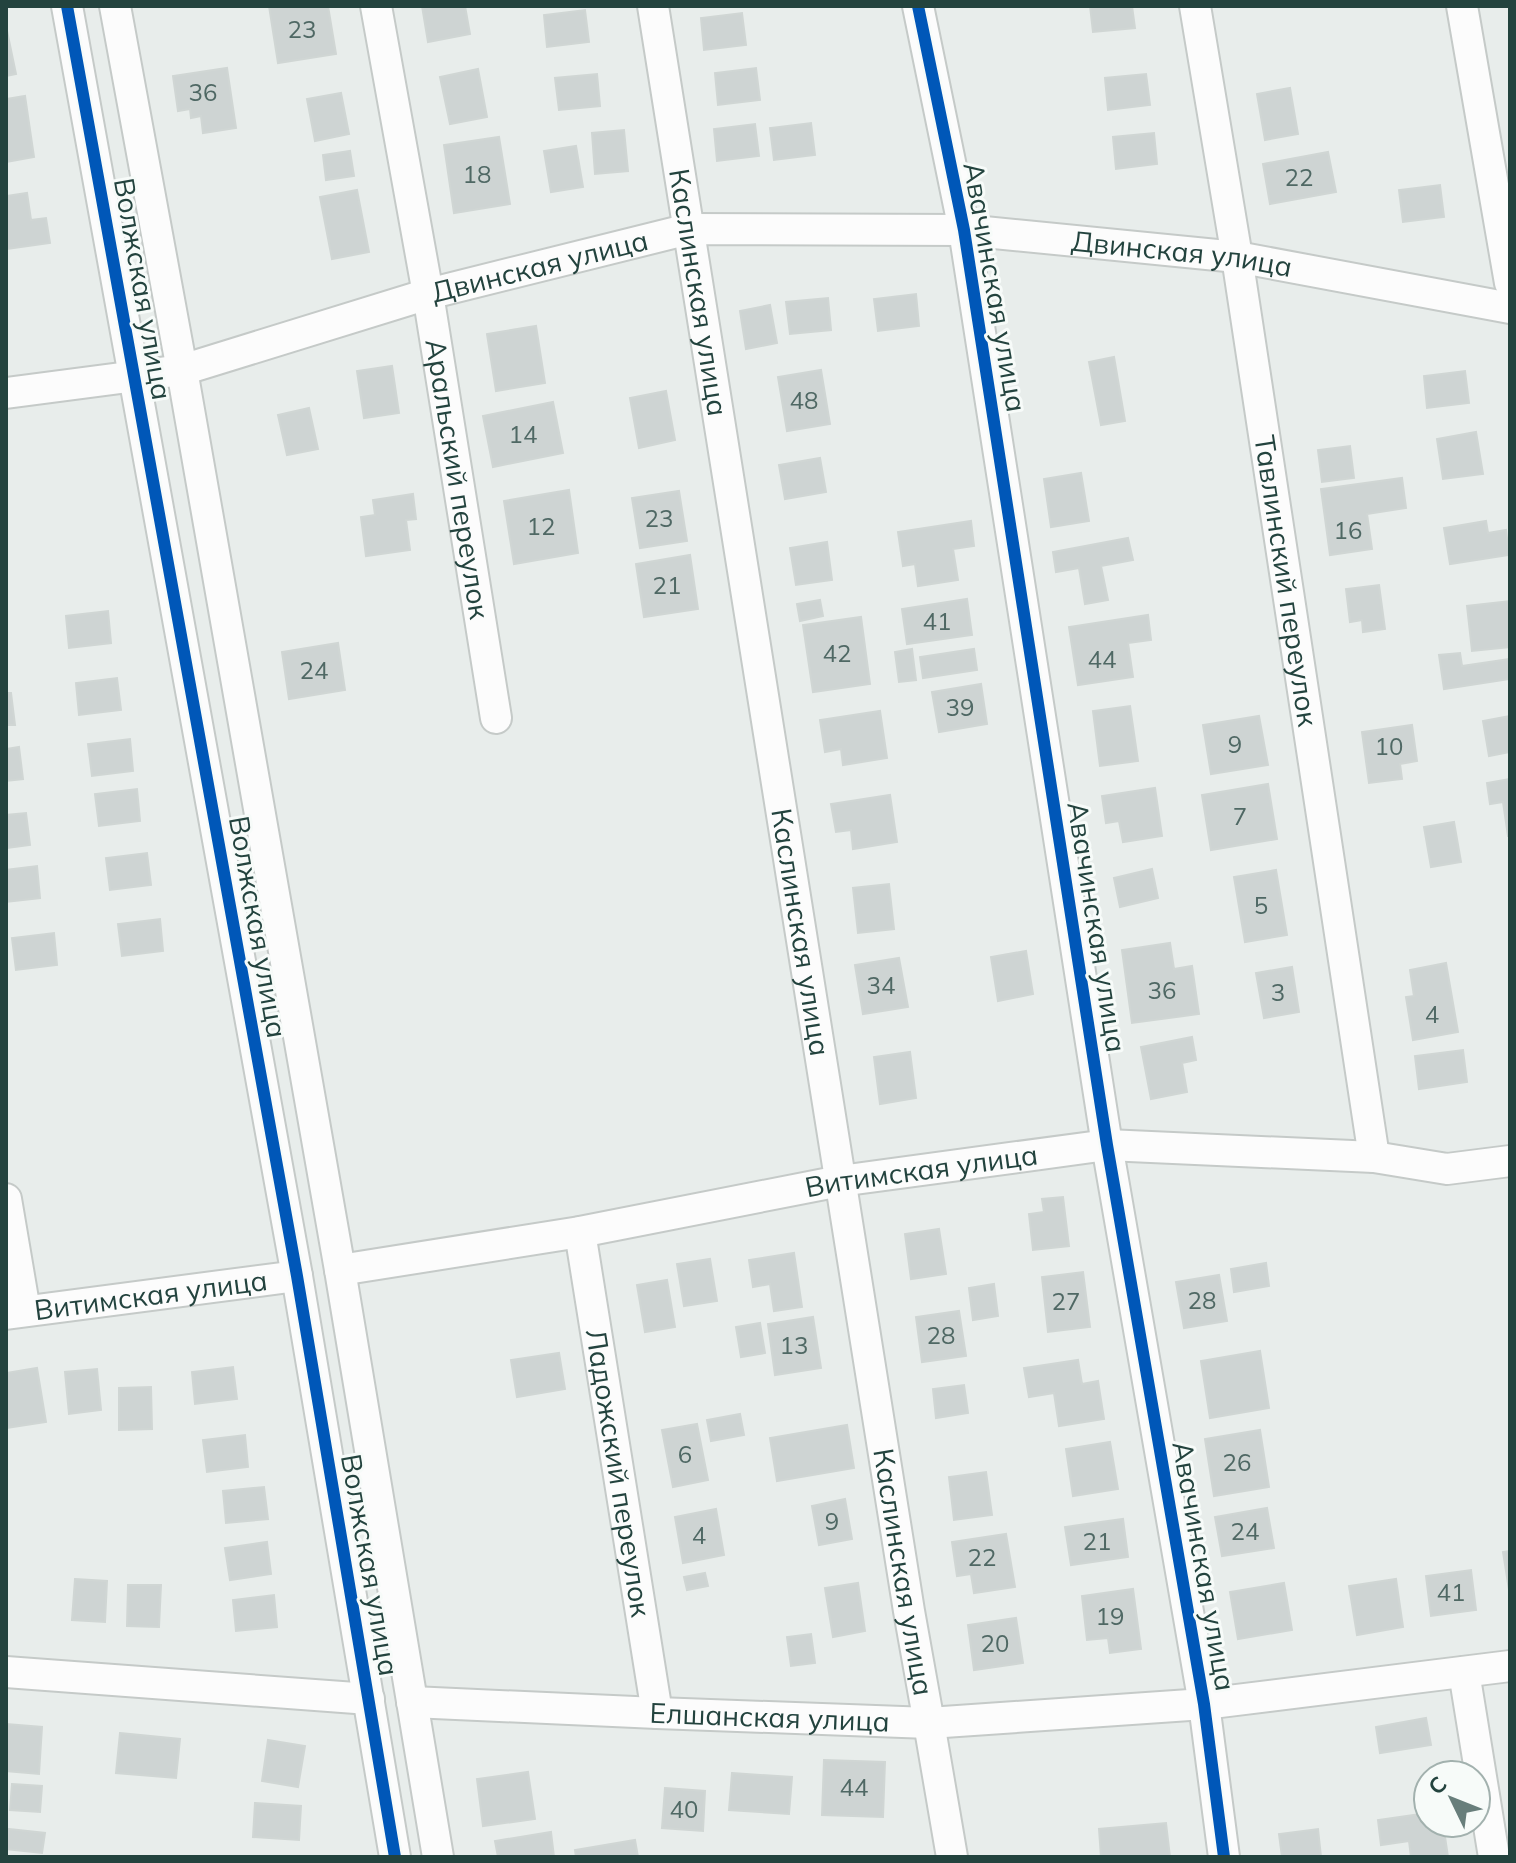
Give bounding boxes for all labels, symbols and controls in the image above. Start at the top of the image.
house number: 23 [288,14,316,44]
house number: 36 [189,77,217,107]
house number: 18 [463,159,491,189]
street label: Авачинская улица [956,159,1035,415]
house number: 22 [1285,162,1313,192]
street label: Каслинская улица [662,166,736,419]
street label: Волжская улица [107,175,180,403]
street label: Двинская улица [427,222,652,310]
street label: Двинская улица [1070,223,1295,284]
street label: Аральский переулок [418,336,498,622]
house number: 48 [790,385,818,415]
house number: 14 [509,419,537,449]
street label: Тавлинский переулок [1247,433,1326,730]
house number: 23 [645,503,673,533]
house number: 12 [527,511,555,541]
house number: 16 [1334,515,1362,545]
house number: 21 [653,570,681,600]
house number: 41 [923,606,951,636]
house number: 42 [823,638,851,668]
house number: 44 [1088,644,1116,674]
house number: 24 [300,655,328,685]
house number: 39 [946,692,974,722]
house number: 9 [1228,729,1242,759]
house number: 10 [1375,731,1403,761]
street label: Авачинская улица [1060,799,1135,1055]
house number: 7 [1233,801,1247,831]
street label: Каслинская улица [764,806,838,1058]
street label: Волжская улица [222,813,295,1041]
house number: 5 [1254,890,1268,920]
house number: 34 [867,970,895,1000]
house number: 36 [1148,975,1176,1005]
house number: 3 [1271,977,1285,1007]
house number: 4 [1425,999,1439,1029]
street label: Витимская улица [802,1137,1040,1204]
street label: Витимская улица [32,1262,269,1327]
house number: 28 [1188,1285,1216,1315]
house number: 27 [1052,1286,1080,1316]
house number: 28 [927,1320,955,1350]
street label: Ладожский переулок [579,1326,659,1620]
house number: 13 [780,1330,808,1360]
street label: Авачинская улица [1165,1438,1244,1694]
house number: 6 [678,1439,692,1469]
street label: Каслинская улица [866,1446,942,1698]
house number: 26 [1223,1447,1251,1477]
street label: Волжская улица [334,1451,407,1679]
house number: 9 [825,1506,839,1536]
house number: 24 [1231,1516,1259,1546]
house number: 4 [692,1520,706,1550]
house number: 21 [1083,1526,1111,1556]
house number: 22 [968,1542,996,1572]
house number: 41 [1437,1577,1465,1607]
house number: 19 [1096,1601,1124,1631]
house number: 20 [981,1628,1009,1658]
street label: Елшанская улица [649,1695,890,1739]
north arrow [1412,1759,1492,1839]
text: С [1422,1770,1453,1800]
house number: 44 [840,1772,868,1802]
house number: 40 [670,1794,698,1824]

